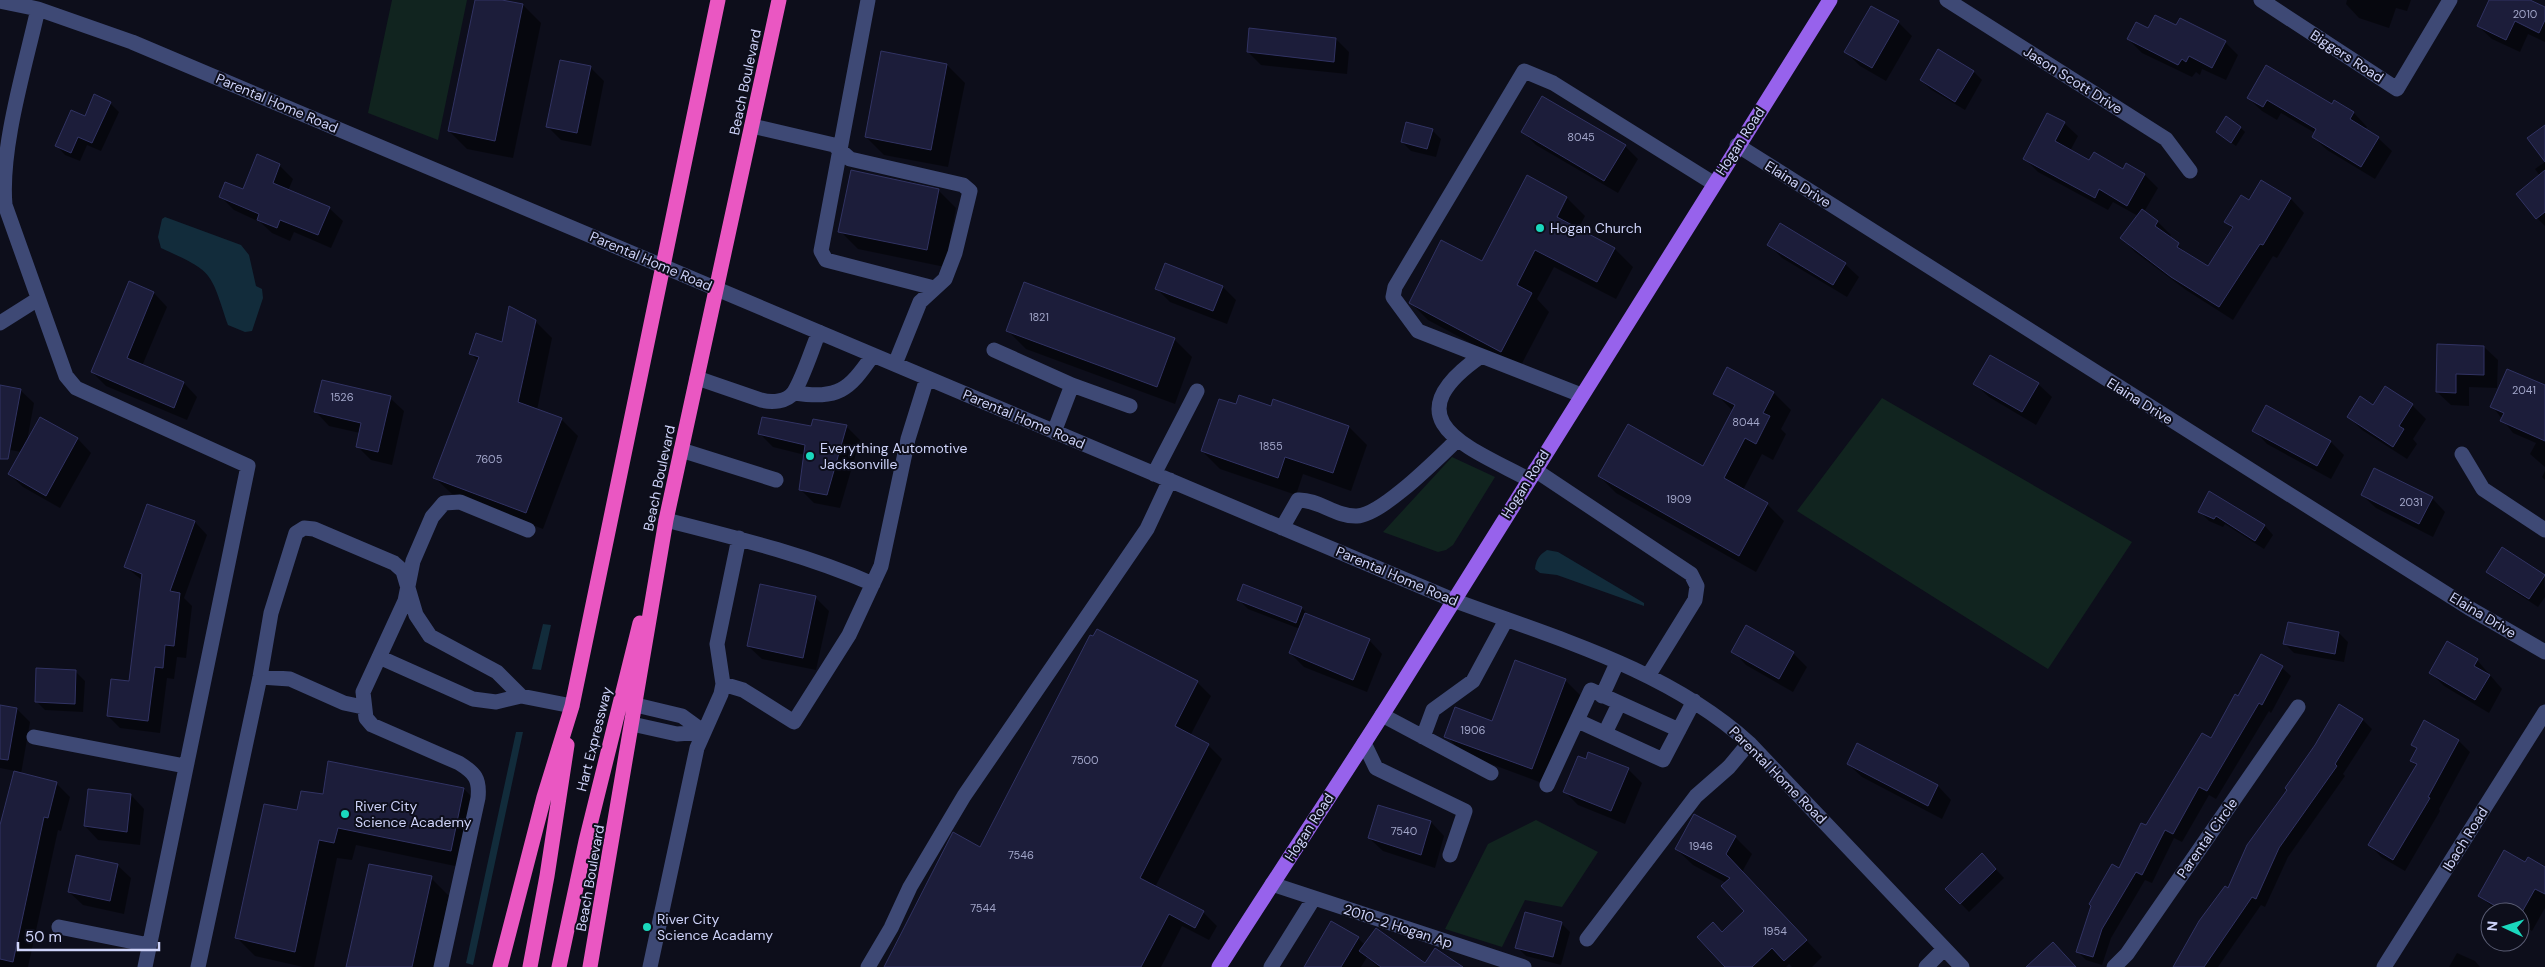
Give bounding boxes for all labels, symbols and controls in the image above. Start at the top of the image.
house number: 2010 [2513,7,2537,21]
street label: Biggers Road [2307,26,2387,86]
street label: Beach Boulevard [725,27,765,137]
street label: Jason Scott Drive [2020,42,2126,118]
street label: Parental Home Road [213,69,341,137]
street label: Hogan Road [1711,104,1769,178]
house number: 8045 [1567,130,1595,144]
street label: Elaina Drive [1762,157,1834,211]
place label: Hogan Church [1550,219,1642,237]
marker: Hogan Church [1534,222,1546,234]
street label: Parental Home Road [587,227,715,295]
house number: 1821 [1029,310,1049,324]
street label: Elaina Drive [2104,374,2176,428]
house number: 2041 [2512,383,2536,397]
street label: Parental Home Road [960,385,1088,453]
house number: 1526 [330,390,354,404]
house number: 8044 [1732,415,1760,429]
street label: Beach Boulevard [639,423,679,533]
place label: Everything Automotive Jacksonville [820,439,967,473]
house number: 1855 [1259,439,1283,453]
street label: Hogan Road [1497,446,1553,522]
marker: Everything Automotive Jacksonville [804,450,816,462]
house number: 7605 [476,452,503,466]
house number: 1909 [1667,492,1691,506]
house number: 2031 [2399,495,2423,509]
street label: Parental Home Road [1333,542,1461,610]
street label: Elaina Drive [2446,588,2520,642]
street label: Hart Expressway [572,684,616,793]
street label: Parental Home Road [1725,722,1831,828]
house number: 1906 [1461,723,1485,737]
house number: 7500 [1071,753,1099,767]
street label: Hogan Road [1280,790,1338,864]
street label: Parental Circle [2173,794,2241,882]
place label: River City Science Academy [355,797,472,831]
street label: Ibach Road [2438,804,2492,874]
marker: River City Science Academy [339,808,351,820]
street label: Beach Boulevard [572,823,608,933]
house number: 7540 [1391,824,1417,838]
house number: 1946 [1689,839,1713,853]
house number: 7546 [1008,848,1034,862]
street label: 2010-2 Hogan Ap [1341,900,1455,952]
house number: 7544 [970,901,996,915]
north arrow [2480,902,2530,952]
place label: River City Science Acadamy [657,910,773,944]
scale bar [18,920,159,952]
text: N [2483,920,2501,932]
marker: River City Science Acadamy [641,921,653,933]
house number: 1954 [1763,924,1787,938]
text: 50 m [25,927,62,947]

